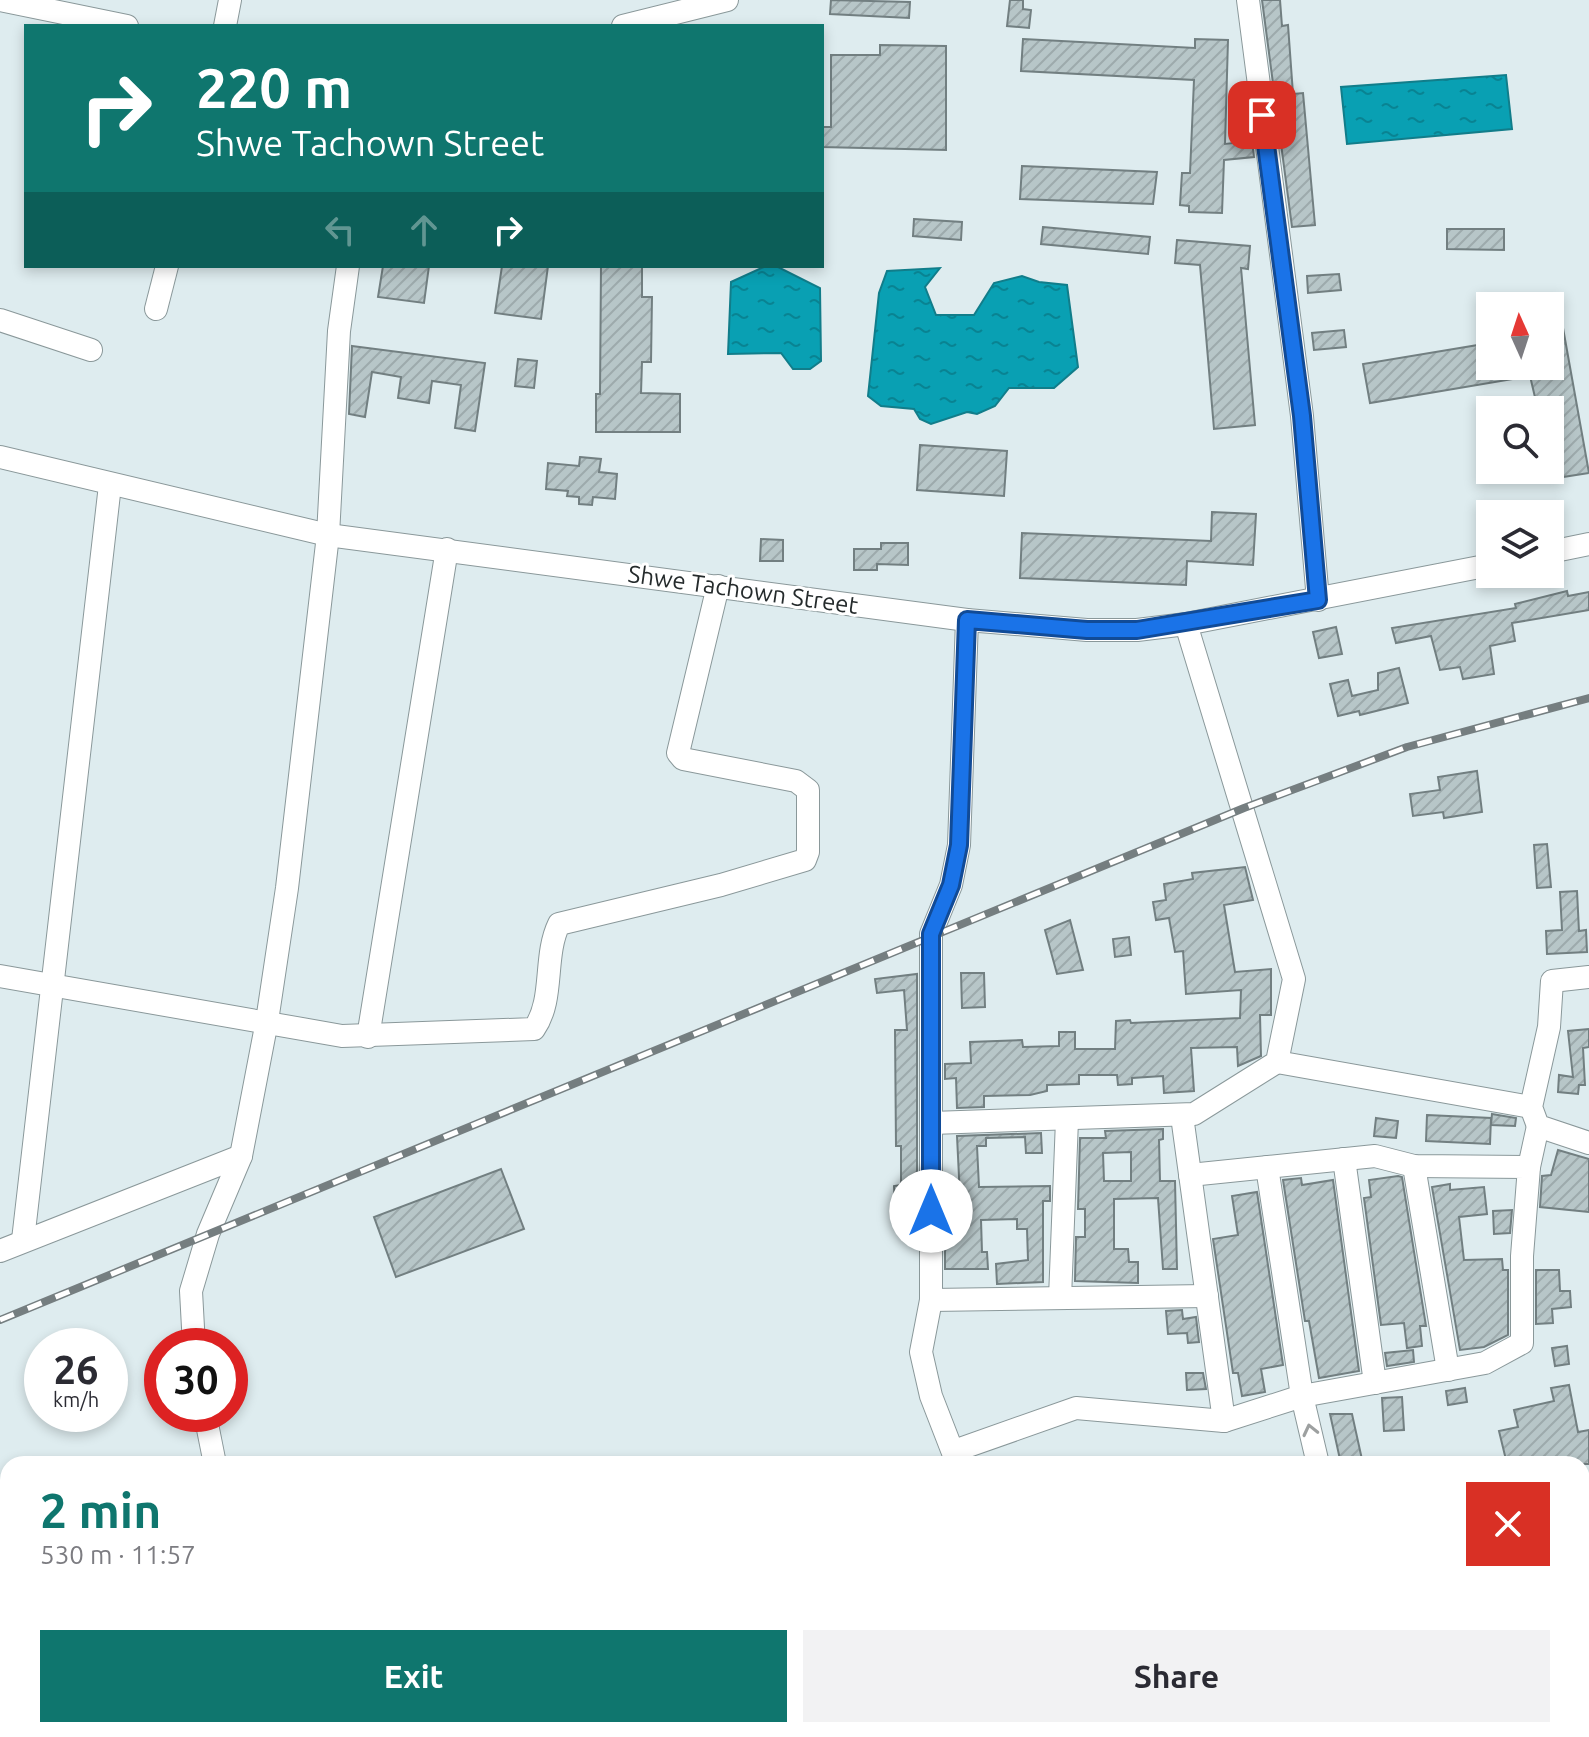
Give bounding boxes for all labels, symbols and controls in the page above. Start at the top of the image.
icon: right [64,56,168,160]
text: 220 m [196,56,352,119]
pin [1228,81,1296,149]
icon: arrive [1240,93,1284,137]
text: Shwe Tachown Street [196,122,544,163]
icon: left [318,208,362,252]
icon: ahead [402,208,446,252]
icon: right [486,208,530,252]
north arrow [1476,292,1564,380]
map controls [1476,292,1564,588]
button: search [1476,396,1564,484]
button: layers [1476,500,1564,588]
street label: Shwe Tachown Street [626,560,860,619]
position arrow [889,1169,973,1253]
speed limit sign: 30 [144,1328,248,1432]
text: 26 [53,1347,99,1392]
text: km/h [53,1388,99,1411]
one-way arrow [1302,1424,1319,1437]
button: close [1466,1482,1550,1566]
text: 2 min [40,1483,161,1537]
text: 530 m · 11:57 [40,1540,196,1569]
button: Exit [40,1630,787,1722]
button: Share [803,1630,1550,1722]

